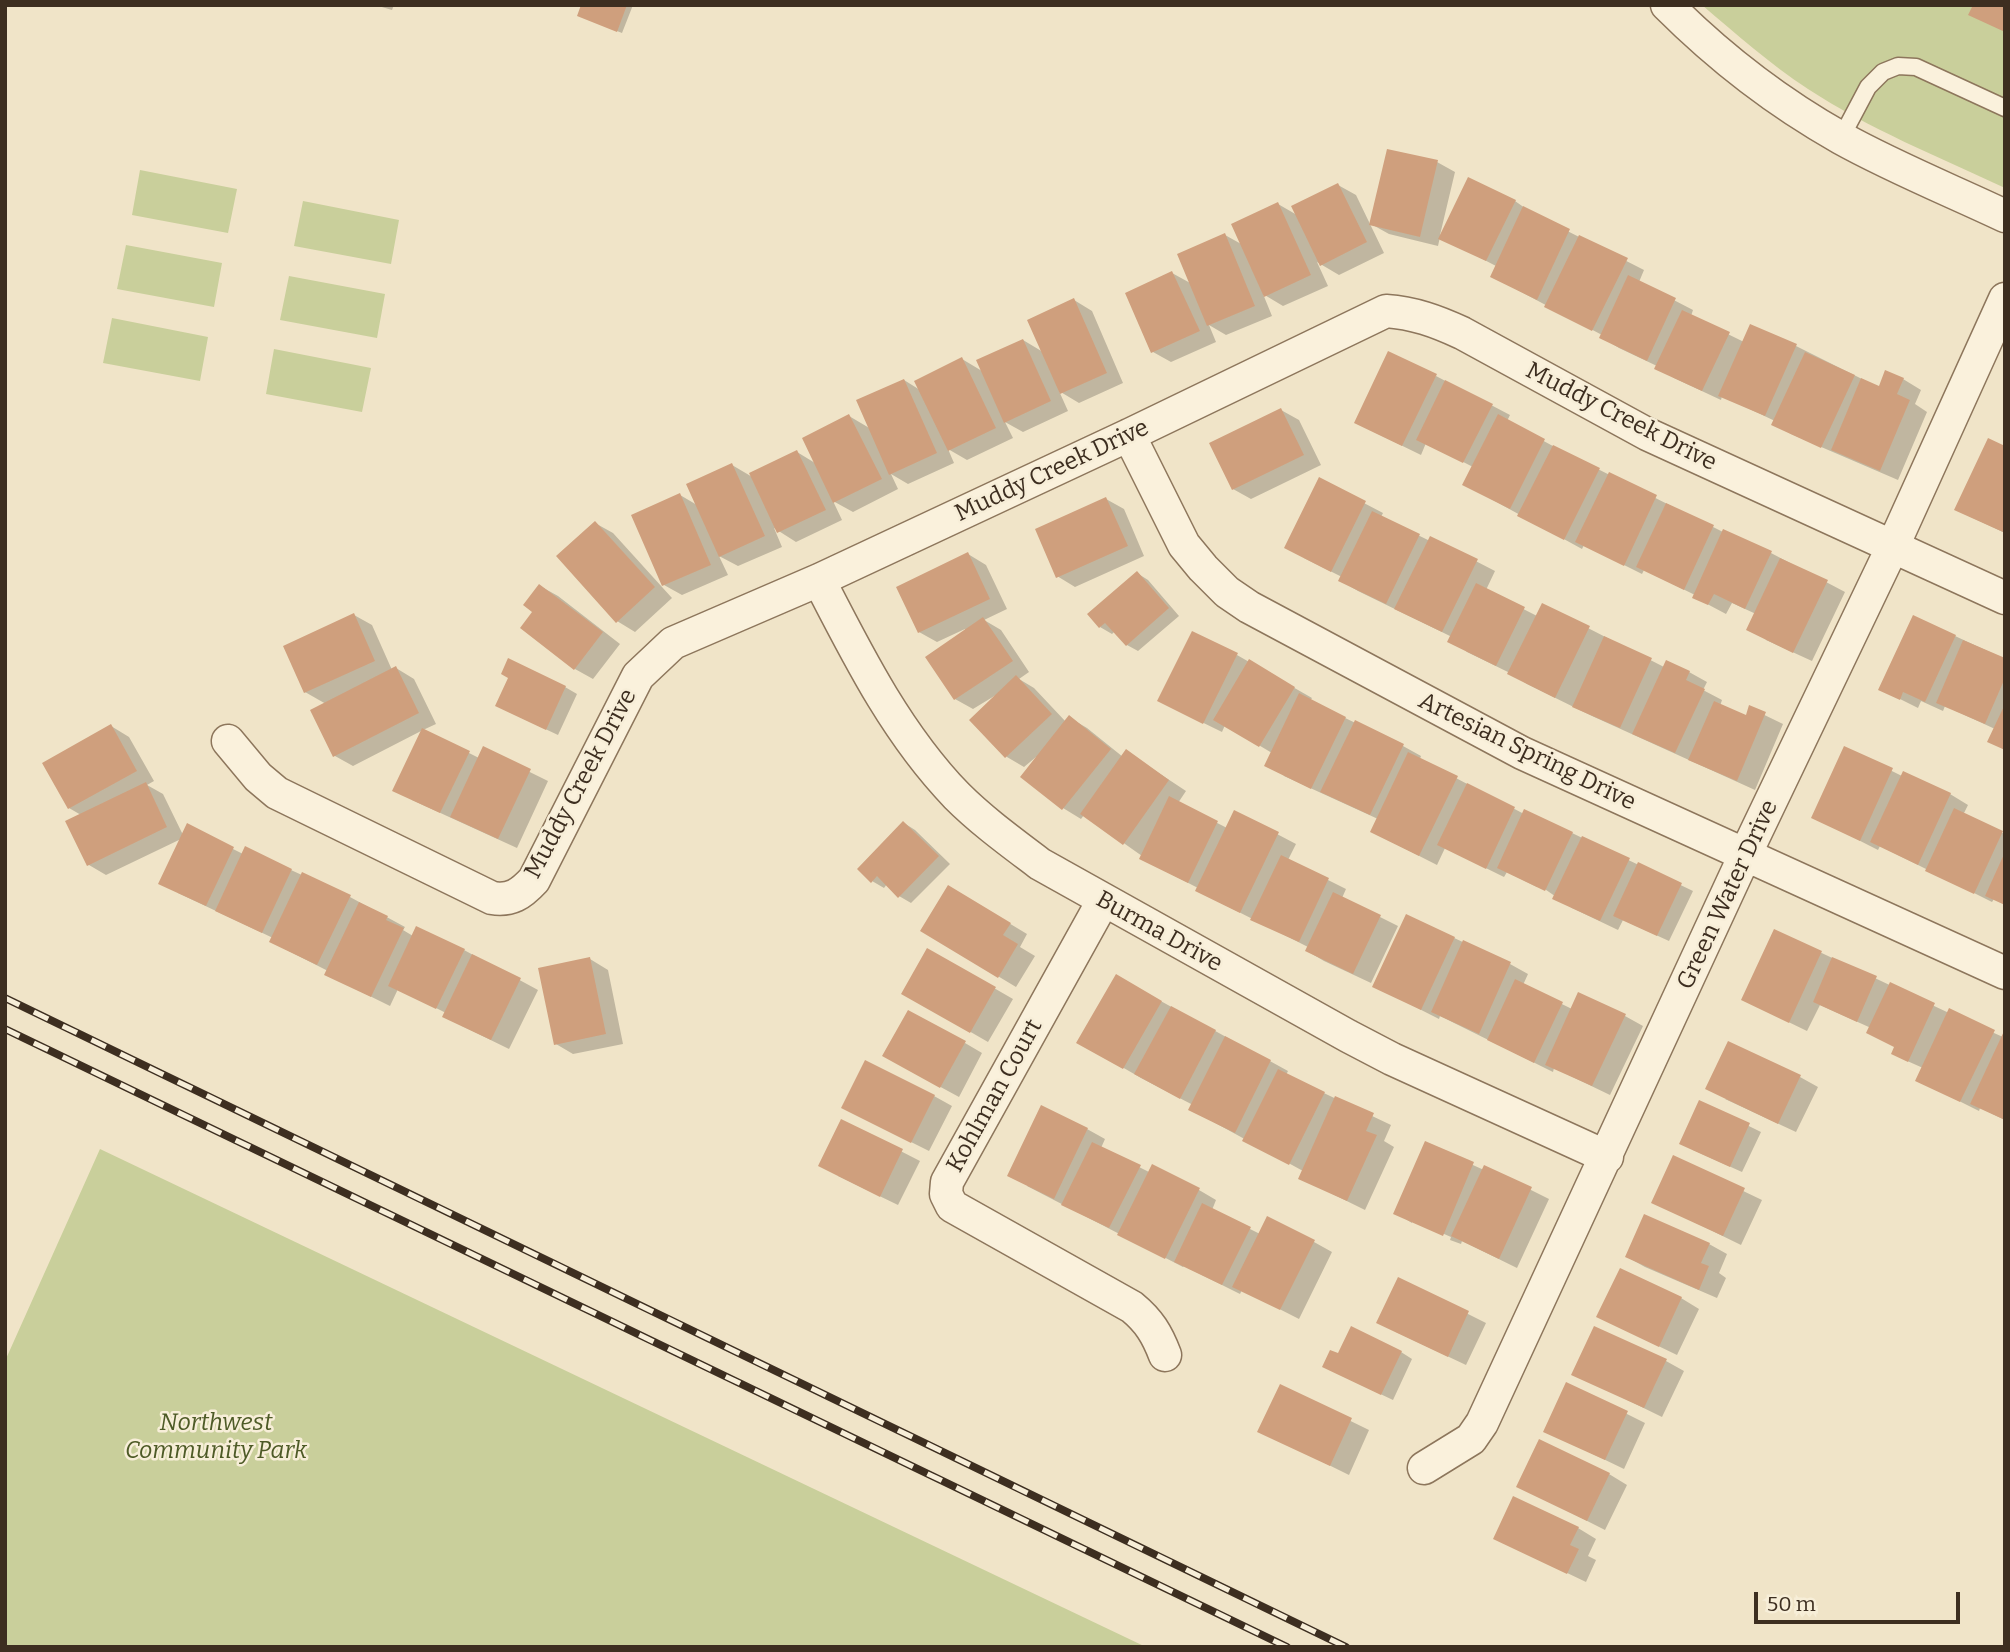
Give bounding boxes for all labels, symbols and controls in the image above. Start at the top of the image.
street label: Muddy Creek Drive [1521,356,1721,478]
street label: Muddy Creek Drive [951,413,1153,529]
street label: Muddy Creek Drive [519,684,643,884]
street label: Artesian Spring Drive [1414,687,1640,817]
street label: Green Water Drive [1671,796,1785,994]
street label: Burma Drive [1091,885,1227,979]
street label: Kohlman Court [941,1014,1049,1178]
park label: Northwest Community Park [125,1409,307,1465]
scale bar [1758,1578,1965,1622]
text: 50 m [1767,1591,1816,1617]

